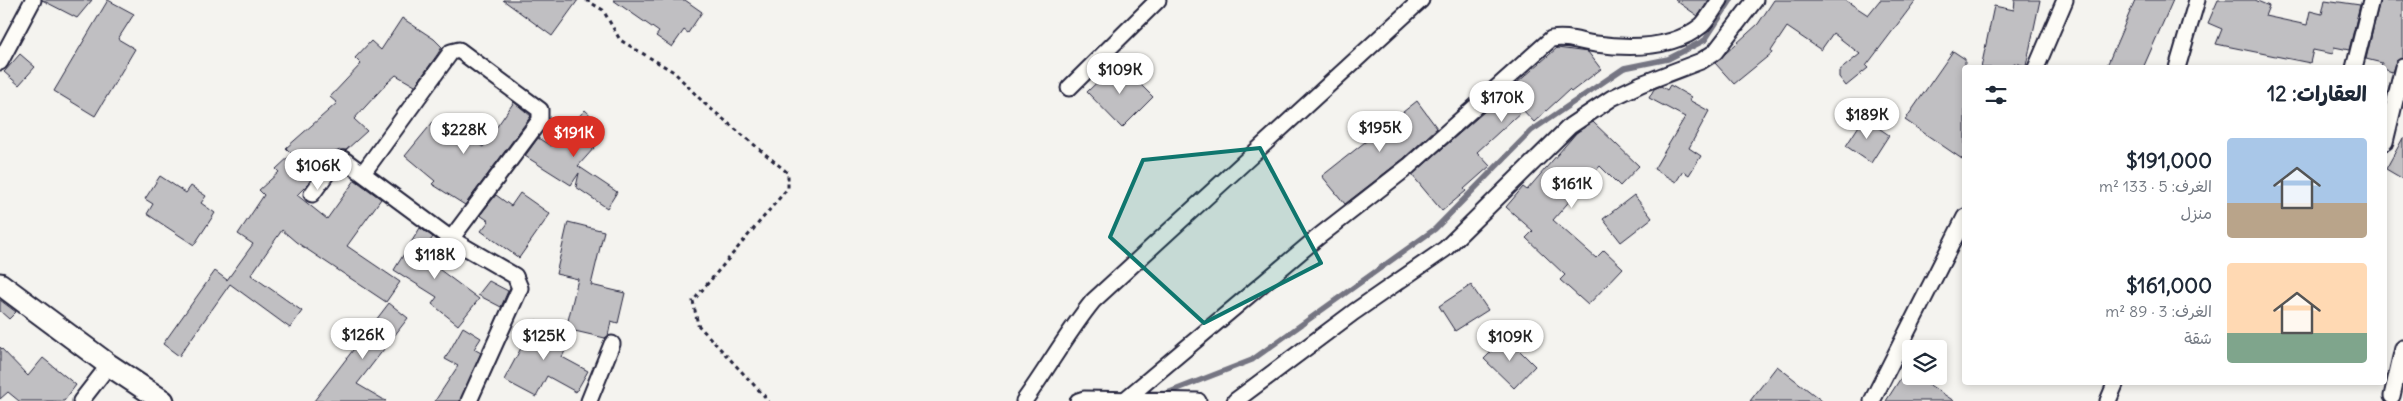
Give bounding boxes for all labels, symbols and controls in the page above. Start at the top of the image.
pin: $109K [1085,52,1155,95]
text: $109K [1098,59,1142,79]
pin: $170K [1467,80,1537,123]
text: العقارات: 12 [2267,80,2367,107]
icon: filters [1982,81,2010,109]
text: $170K [1480,87,1524,107]
pin: $189K [1832,98,1902,140]
text: $189K [1845,104,1889,124]
pin: $195K [1345,110,1415,153]
pin: $228K [429,112,499,155]
pin: $191K [539,116,609,158]
text: $195K [1358,117,1402,137]
text: $228K [441,119,487,139]
text: $191K [554,122,594,142]
text: $191,000 [2126,147,2212,174]
pin: $106K [283,148,353,191]
text: $106K [296,155,340,175]
icon: home [2267,158,2327,218]
pin: $161K [1537,166,1607,209]
text: $161K [1552,173,1592,193]
text: الغرف: 5 · 133 m² [2099,176,2212,196]
text: منزل [2180,203,2212,223]
pin: $118K [400,238,470,280]
text: $118K [415,244,455,264]
text: $161,000 [2126,272,2212,299]
icon: home [2267,283,2327,343]
text: الغرف: 3 · 89 m² [2105,301,2212,321]
pin: $126K [328,318,398,360]
pin: $125K [509,318,579,361]
pin: $109K [1475,320,1545,362]
text: $126K [342,324,384,344]
text: $125K [523,325,565,345]
text: $109K [1488,326,1532,346]
text: شقة [2184,328,2212,348]
map controls [1902,340,1947,385]
button: layers [1902,340,1947,385]

